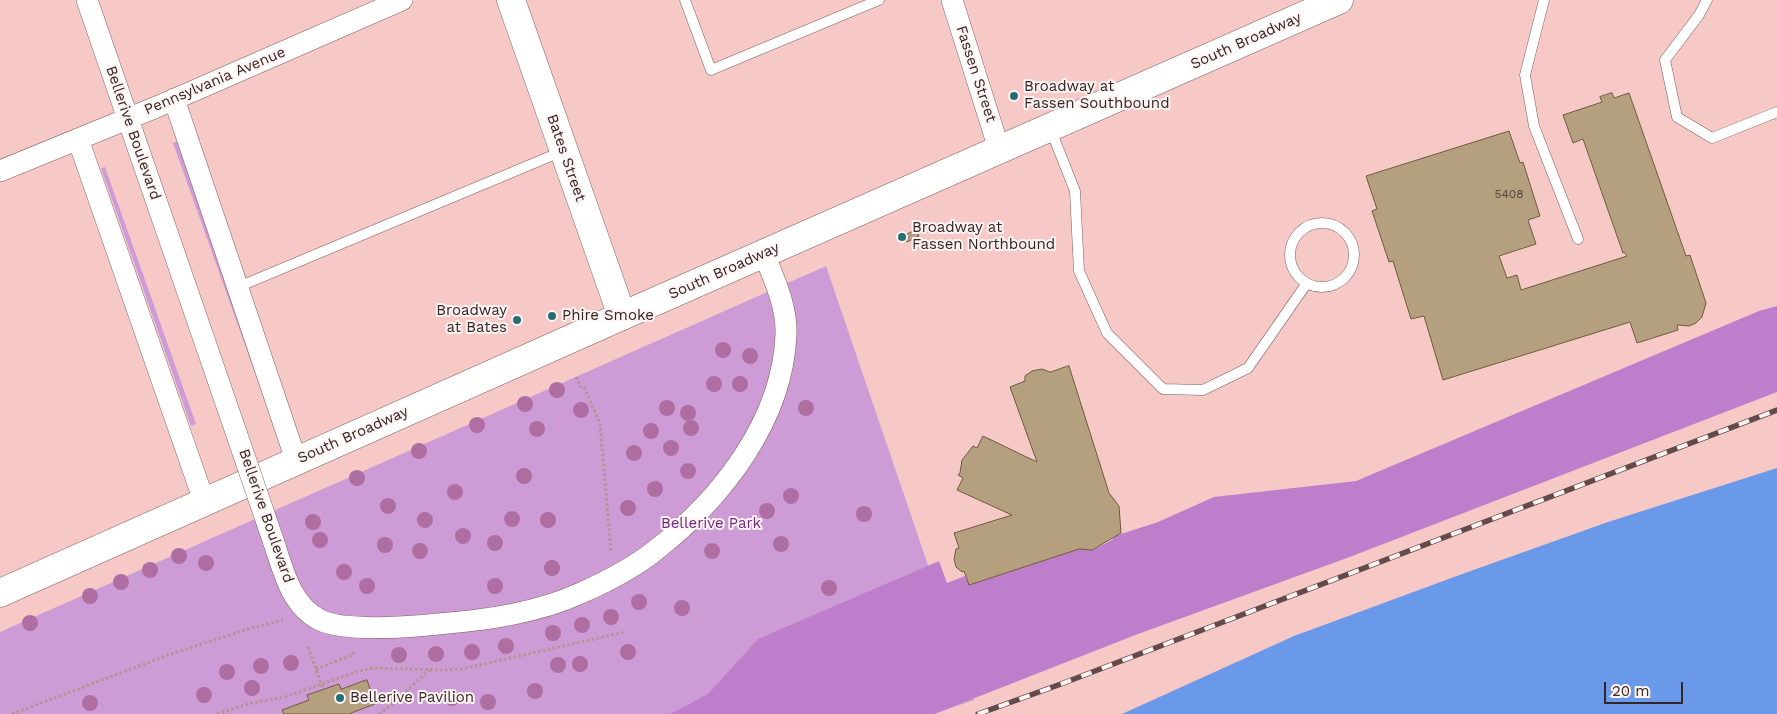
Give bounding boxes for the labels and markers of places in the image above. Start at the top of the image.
place label: Broadway at Fassen Southbound [1024,78,1170,113]
marker: Broadway at Fassen Southbound [1008,90,1020,102]
place label: Broadway at Fassen Northbound [912,219,1055,254]
marker: Broadway at Fassen Northbound [896,231,908,243]
place label: Broadway at Bates [436,302,507,337]
place label: Phire Smoke [562,307,654,325]
marker: Phire Smoke [546,310,558,322]
marker: Broadway at Bates [511,314,523,326]
place label: Bellerive Pavilion [350,689,474,707]
marker: Bellerive Pavilion [334,692,346,704]

